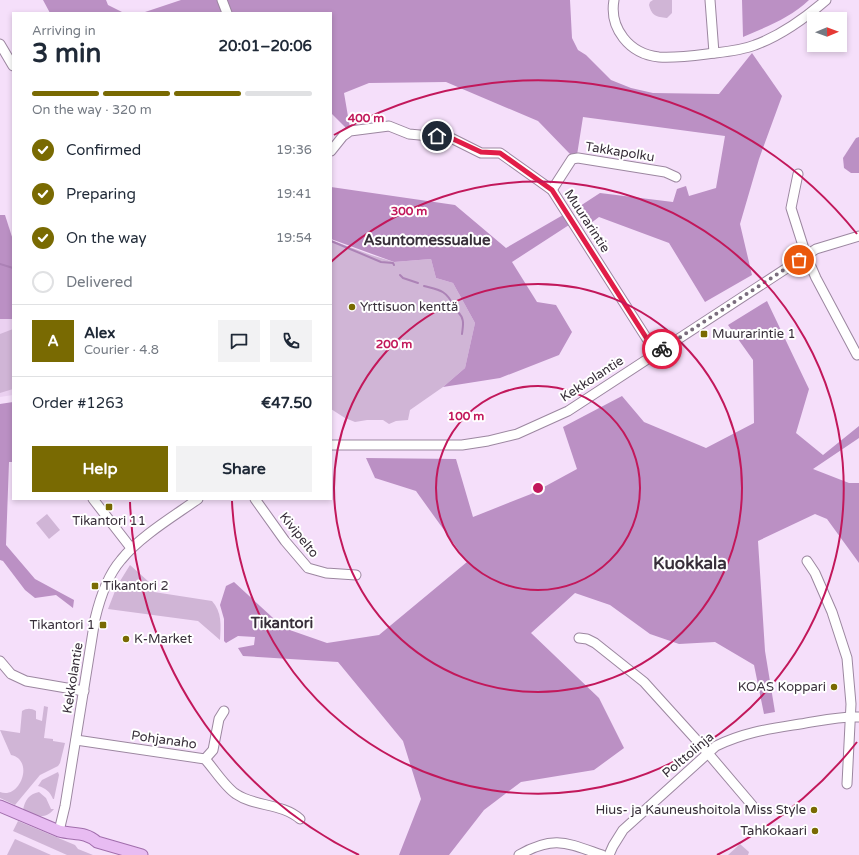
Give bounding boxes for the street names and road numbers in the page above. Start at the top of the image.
street label: Takkapolku [584,139,656,165]
street label: Muurarintie [561,186,613,256]
street label: Kekkolantie [557,353,627,405]
street label: Kivipelto [276,509,322,561]
street label: Kekkolantie [59,641,87,715]
street label: Pohjanaho [130,727,198,753]
street label: Polttolinja [659,729,717,781]

